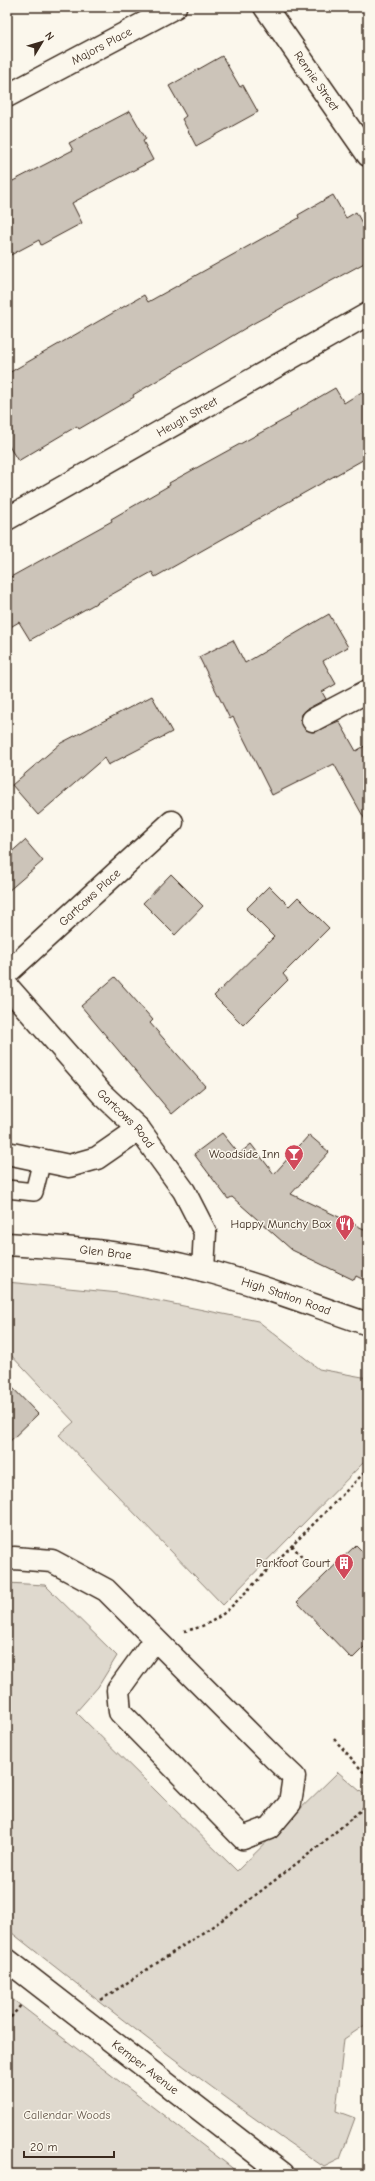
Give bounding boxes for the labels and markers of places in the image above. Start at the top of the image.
bar icon: Woodside Inn [283,1143,305,1171]
place label: Woodside Inn [209,1147,280,1161]
restaurant icon: Happy Munchy Box [334,1213,356,1241]
place label: Happy Munchy Box [230,1217,331,1231]
building icon: Parkfoot Court [333,1552,355,1580]
place label: Parkfoot Court [256,1556,331,1570]

